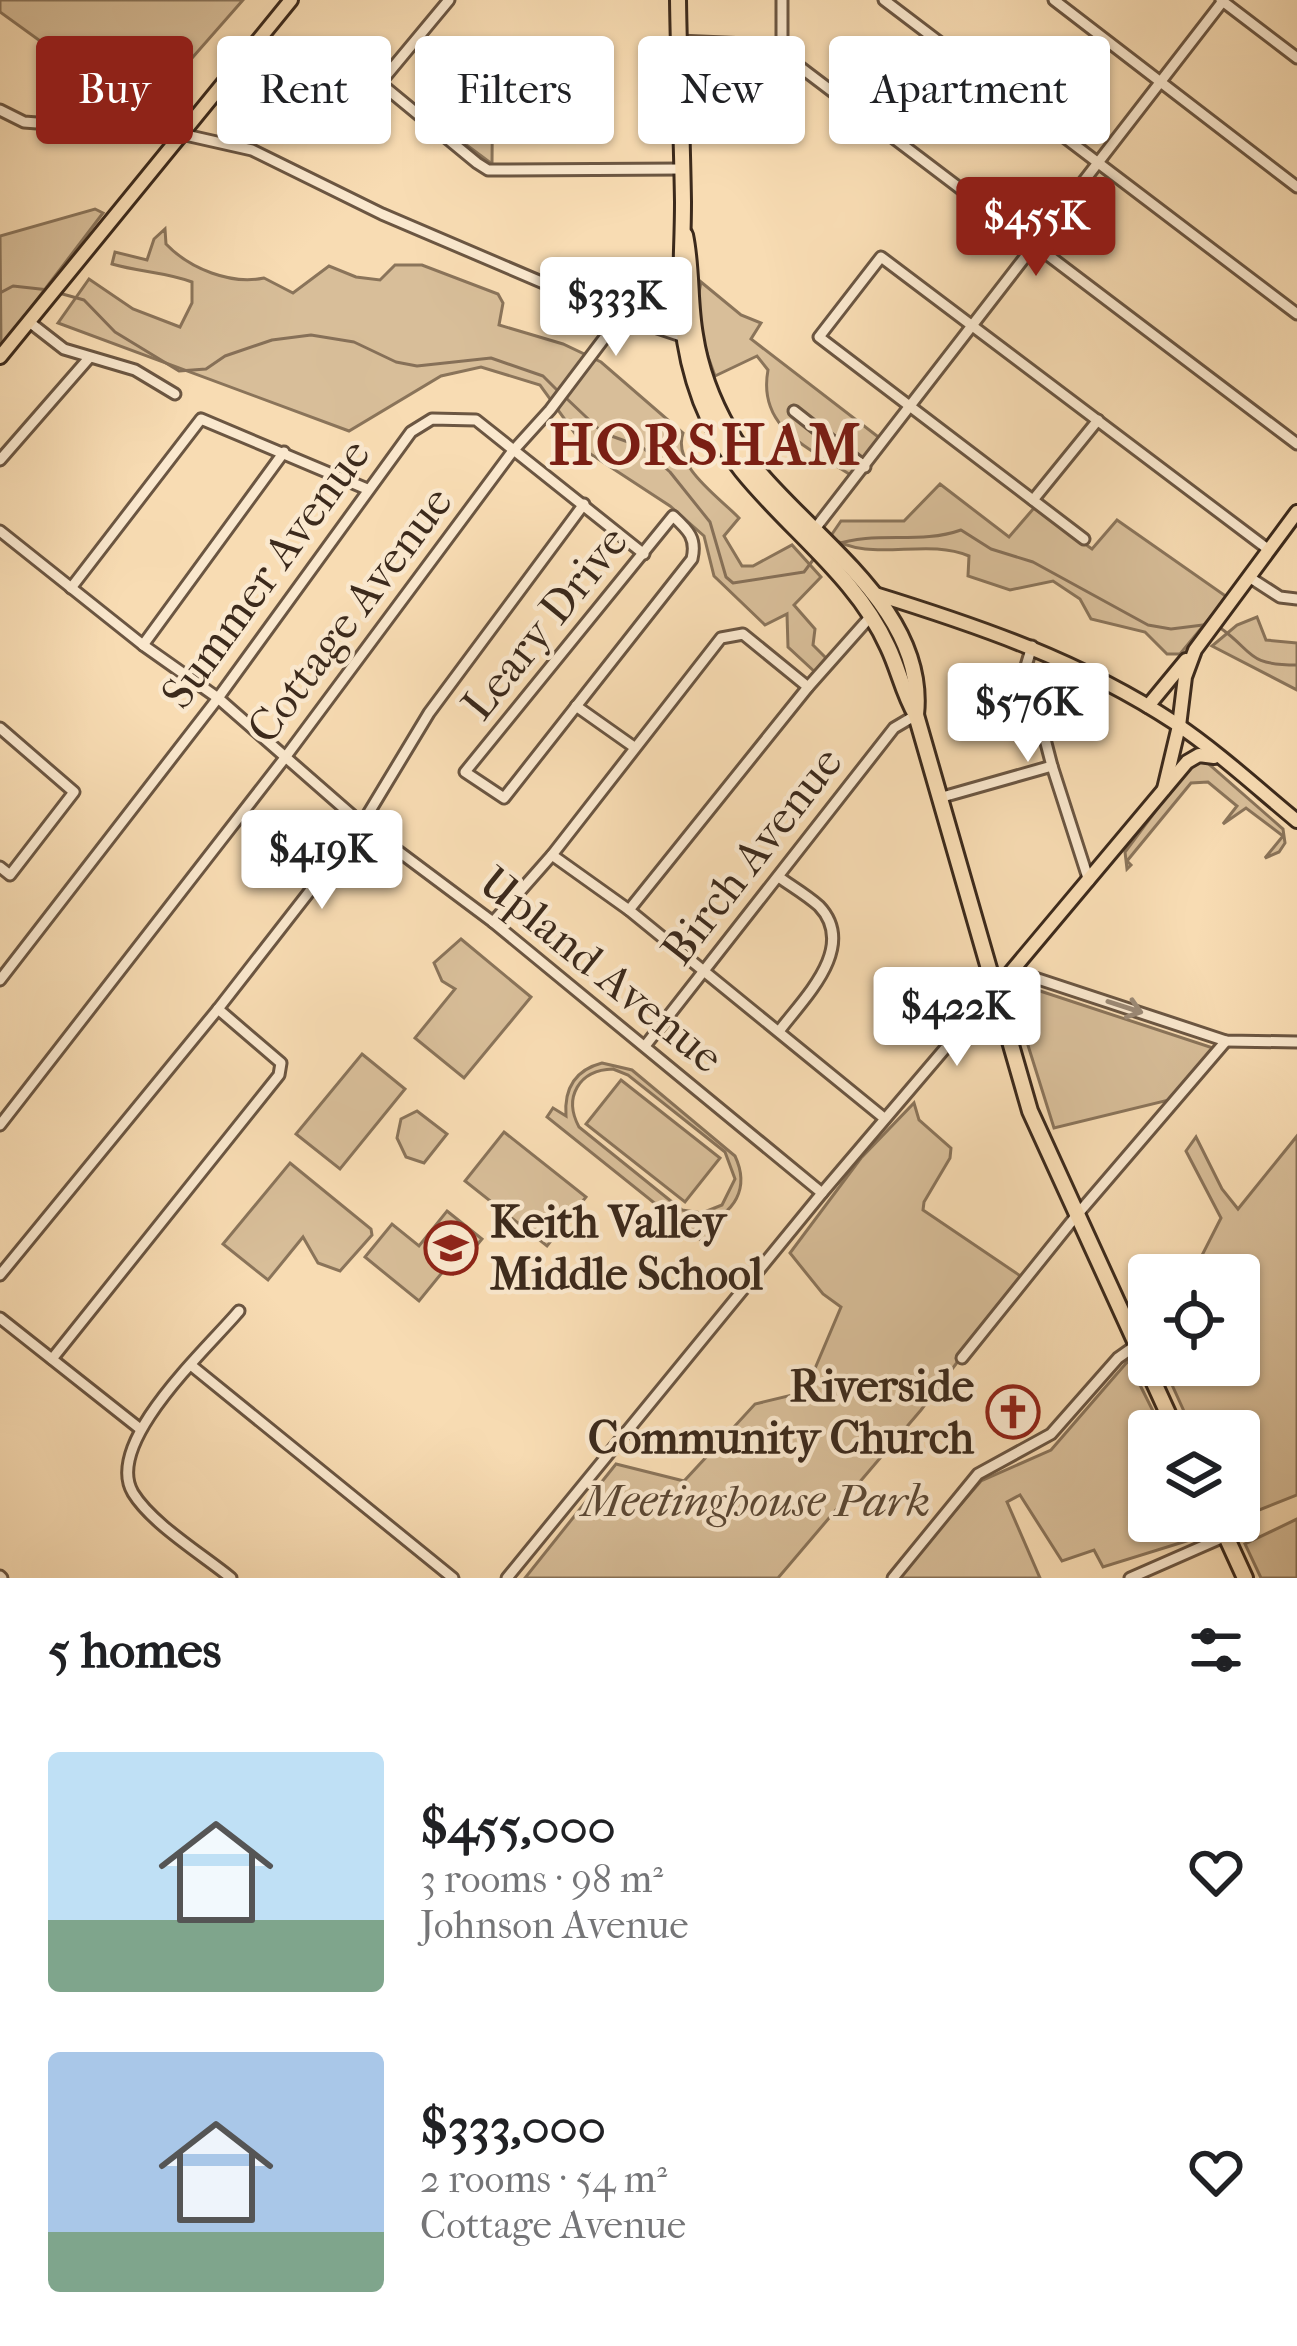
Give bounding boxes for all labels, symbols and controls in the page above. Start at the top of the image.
chip: Buy [36,36,193,144]
chip: Rent [217,36,391,144]
chip: Filters [415,36,614,144]
chip: New [638,36,805,144]
chip: Apartment [829,36,1110,144]
pin: $455K [952,177,1120,279]
text: $455K [983,193,1089,239]
pin: $333K [532,257,700,359]
text: $333K [567,273,665,319]
district label: HORSHAM [549,412,863,479]
street label: Summer Avenue [151,429,381,719]
street label: Cottage Avenue [236,476,464,754]
street label: Leary Drive [451,516,639,730]
pin: $576K [944,663,1112,765]
text: $576K [975,679,1081,725]
street label: Birch Avenue [651,737,853,975]
pin: $419K [238,810,406,912]
text: $419K [268,826,376,872]
street label: Upland Avenue [469,856,733,1084]
pin: $422K [873,967,1041,1069]
text: $422K [901,983,1013,1029]
one-way arrow [1105,998,1143,1020]
place label: Keith Valley Middle School [490,1196,763,1301]
school or university icon: Keith Valley Middle School [423,1220,479,1276]
map controls [1128,1254,1260,1542]
button: locate [1128,1254,1260,1386]
place label: Riverside Community Church [588,1360,975,1465]
church icon: Riverside Community Church [985,1384,1041,1440]
button: layers [1128,1410,1260,1542]
park label: Meetinghouse Park [579,1475,930,1528]
icon: filters [1183,1617,1249,1683]
text: 5 homes [48,1620,221,1680]
text: $455,000 [420,1796,616,1856]
icon: home [144,1800,288,1944]
icon: heart [1183,1839,1249,1905]
text: 3 rooms · 98 m² [420,1856,663,1902]
text: Johnson Avenue [420,1902,689,1948]
text: $333,000 [420,2096,606,2156]
icon: home [144,2100,288,2244]
icon: heart [1183,2139,1249,2205]
text: 2 rooms · 54 m² [420,2156,667,2202]
text: Cottage Avenue [420,2202,686,2248]

